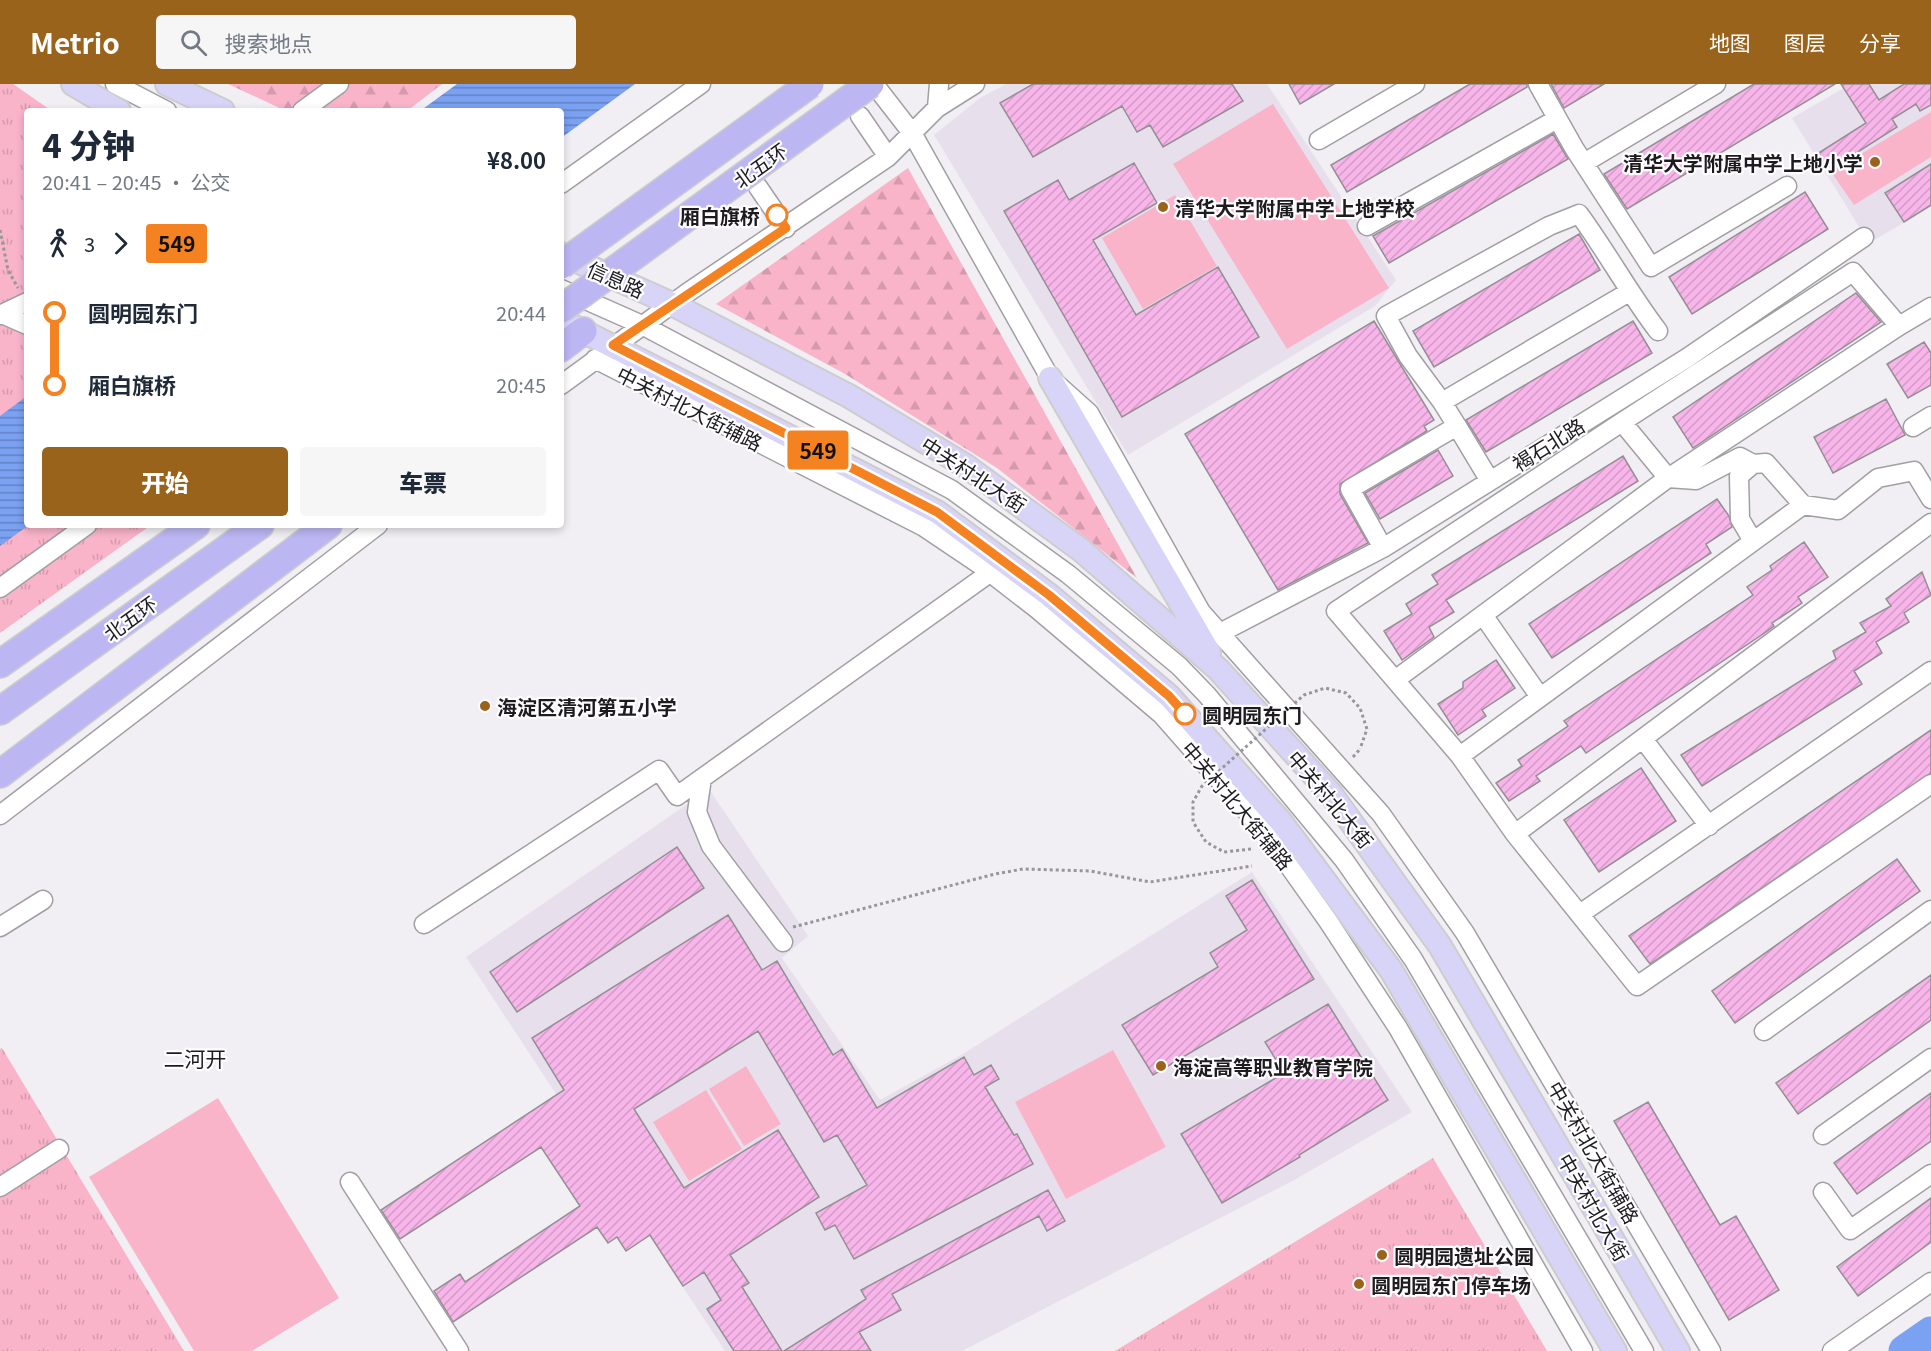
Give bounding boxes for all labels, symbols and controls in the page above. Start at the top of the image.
search box [156,15,576,69]
text: Metrio [30,22,120,62]
icon: search [177,26,210,59]
text: 搜索地点 [225,26,313,58]
text: 地图 [1709,27,1751,57]
text: 图层 [1784,27,1826,57]
text: 分享 [1859,27,1901,57]
text: 4 分钟 [42,120,135,168]
street label: 北五环 [727,136,793,194]
text: ¥8.00 [487,143,546,175]
place label: 清华大学附属中学上地小学 [1623,148,1863,177]
marker: 清华大学附属中学上地小学 [1868,155,1882,169]
text: 20:41 – 20:45 · 公交 [42,167,231,196]
place label: 清华大学附属中学上地学校 [1175,193,1415,222]
marker: 清华大学附属中学上地学校 [1156,200,1170,214]
place label: 厢白旗桥 [680,201,760,230]
marker: 厢白旗桥 [766,204,788,226]
icon: walk [42,227,75,260]
icon: forward [104,227,137,260]
text: 549 [158,228,195,258]
text: 3 [84,229,95,258]
street label: 信息路 [583,254,649,304]
text: 圆明园东门 [88,296,198,328]
text: 20:44 [496,298,546,327]
street label: 中关村北大街辅路 [612,359,768,457]
text: 厢白旗桥 [88,368,176,400]
text: 20:45 [496,370,546,399]
street label: 褐石北路 [1506,411,1590,477]
street label: 中关村北大街 [916,429,1032,519]
line badge: 549 [784,430,852,470]
text: 549 [799,435,837,465]
button: 开始 [42,447,288,516]
button: 车票 [300,447,546,516]
street label: 北五环 [97,589,163,647]
place label: 海淀区清河第五小学 [497,692,677,721]
marker: 海淀区清河第五小学 [478,699,492,713]
place label: 圆明园东门 [1202,700,1302,729]
marker: 圆明园东门 [1174,703,1196,725]
street label: 中关村北大街辅路 [1175,734,1301,876]
street label: 中关村北大街 [1281,744,1381,854]
district label: 二河开 [164,1043,227,1073]
place label: 海淀高等职业教育学院 [1173,1052,1373,1081]
marker: 海淀高等职业教育学院 [1154,1059,1168,1073]
street label: 中关村北大街辅路 [1544,1077,1644,1227]
street label: 中关村北大街 [1554,1149,1634,1265]
place label: 圆明园遗址公园 [1394,1241,1534,1270]
marker: 圆明园遗址公园 [1375,1248,1389,1262]
place label: 圆明园东门停车场 [1371,1270,1531,1299]
marker: 圆明园东门停车场 [1352,1277,1366,1291]

